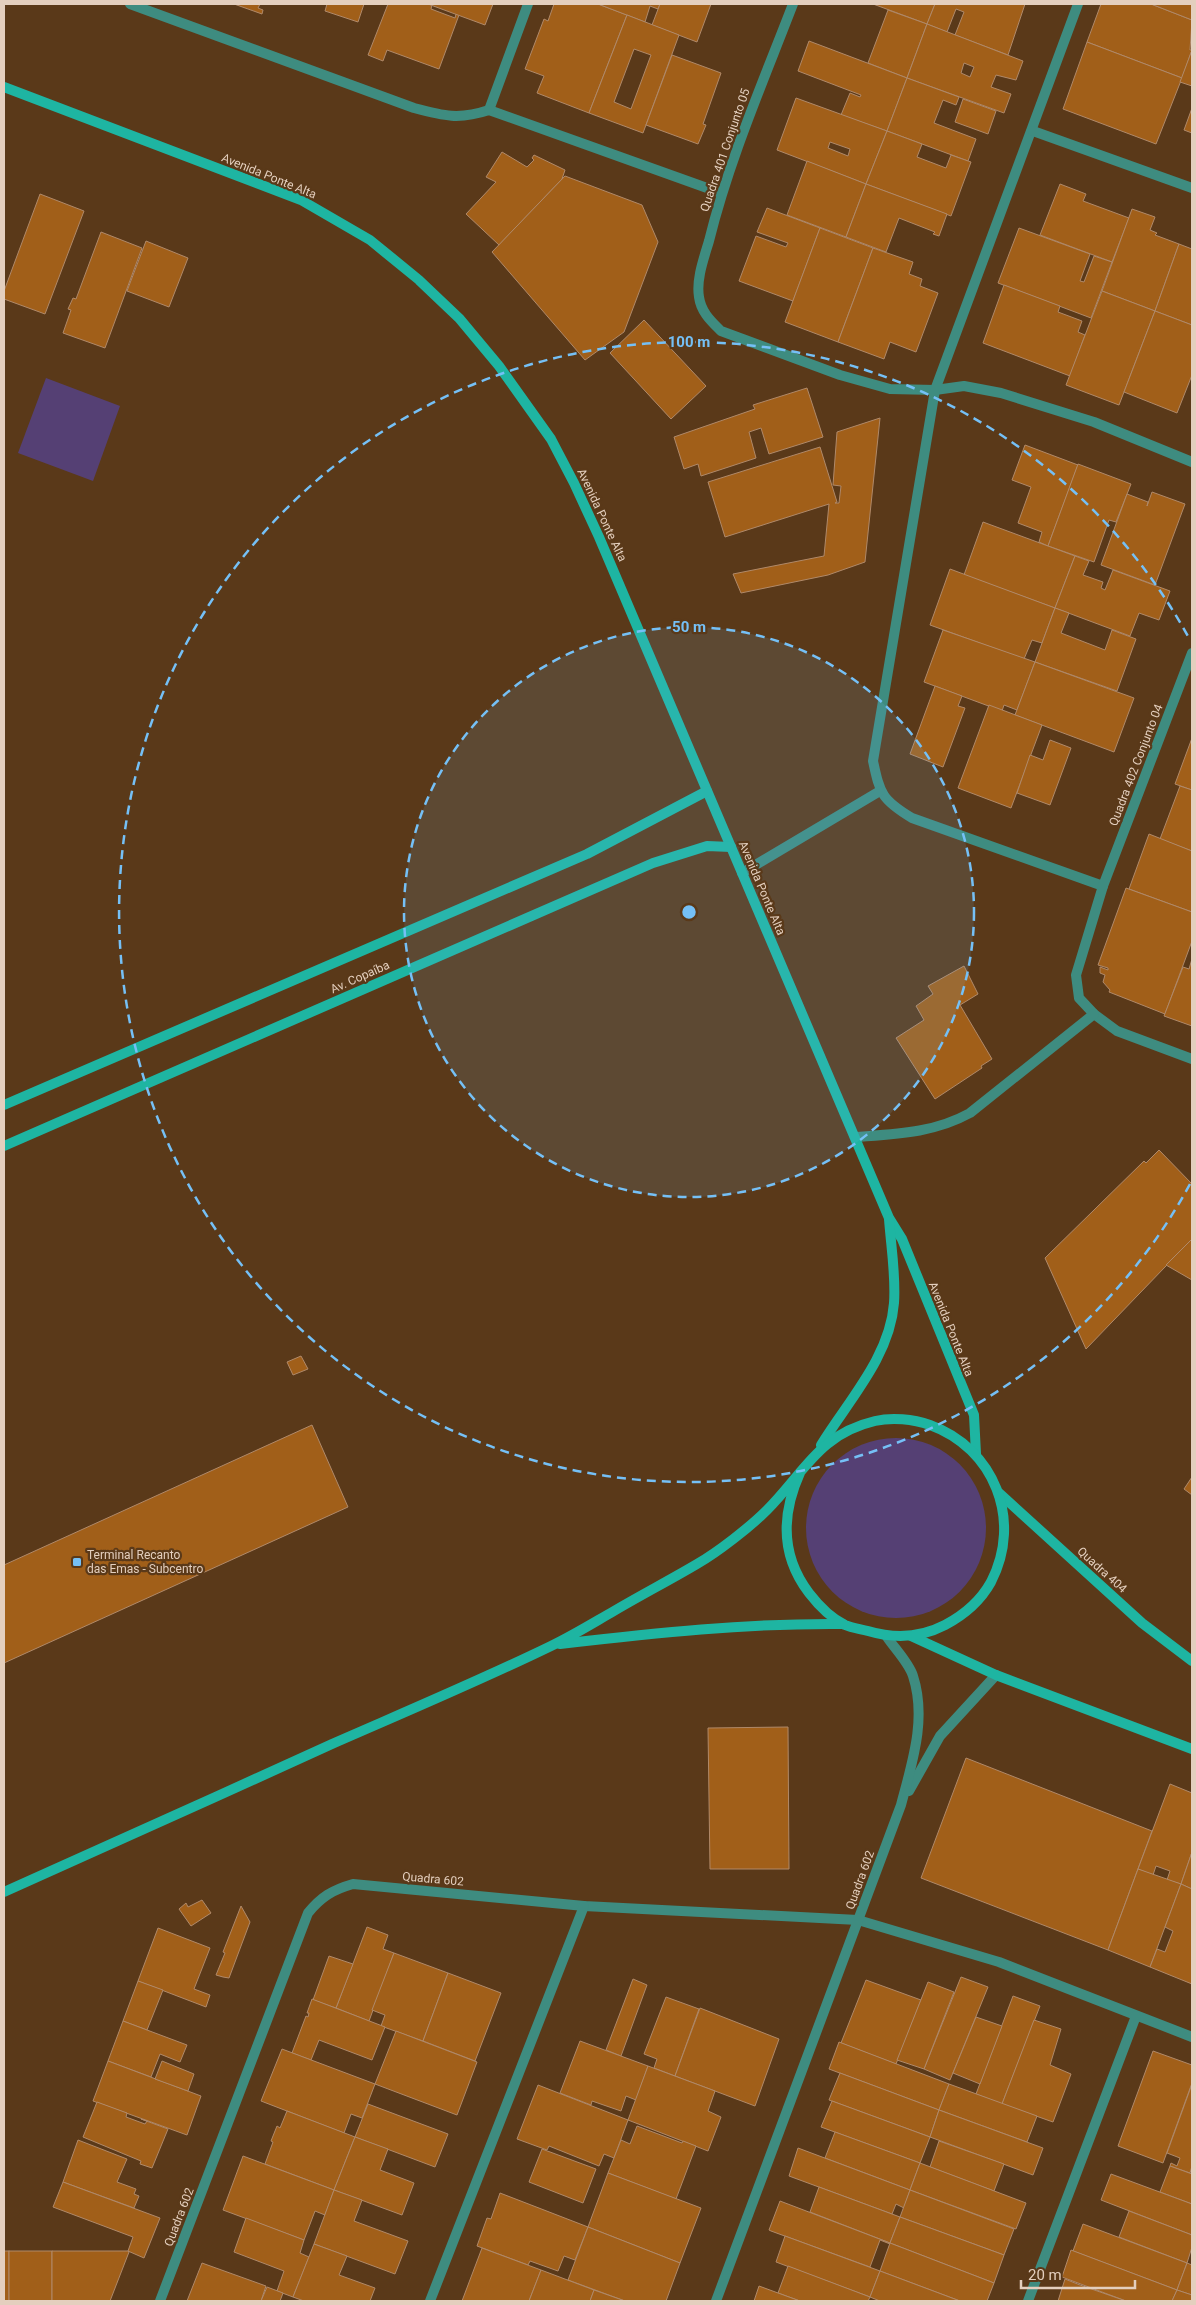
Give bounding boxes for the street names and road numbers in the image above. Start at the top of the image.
street label: Quadra 401 Conjunto 05 [697,86,753,213]
street label: Avenida Ponte Alta [220,151,318,201]
street label: Avenida Ponte Alta [574,466,630,564]
street label: Quadra 402 Conjunto 04 [1106,702,1166,828]
street label: Avenida Ponte Alta [736,839,788,937]
street label: Av. Copaíba [328,958,392,996]
street label: Avenida Ponte Alta [926,1280,976,1378]
street label: Quadra 404 [1074,1544,1130,1596]
street label: Quadra 602 [843,1848,877,1911]
street label: Quadra 602 [402,1869,465,1889]
street label: Quadra 602 [161,2185,197,2248]

